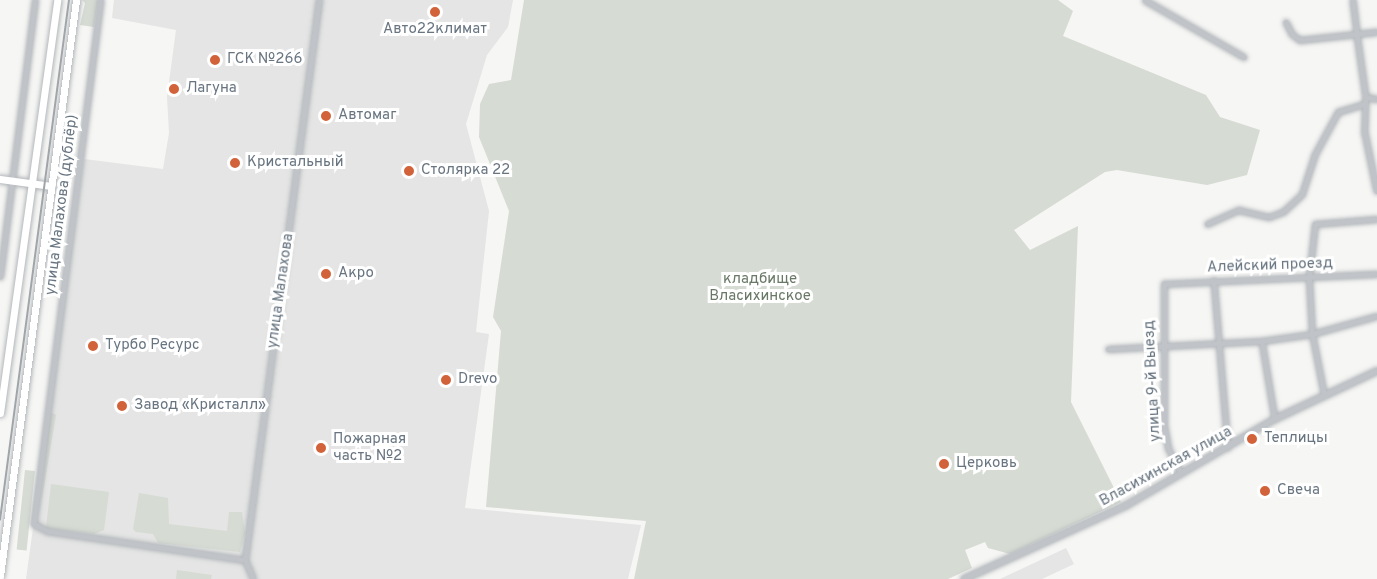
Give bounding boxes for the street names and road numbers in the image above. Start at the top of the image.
street label: улица Малахова (дублёр) [42,114,82,296]
street label: улица Малахова [264,232,298,350]
street label: Алейский проезд [1207,255,1333,277]
street label: улица 9-й Выезд [1141,320,1165,442]
street label: Власихинская улица [1097,423,1235,511]

